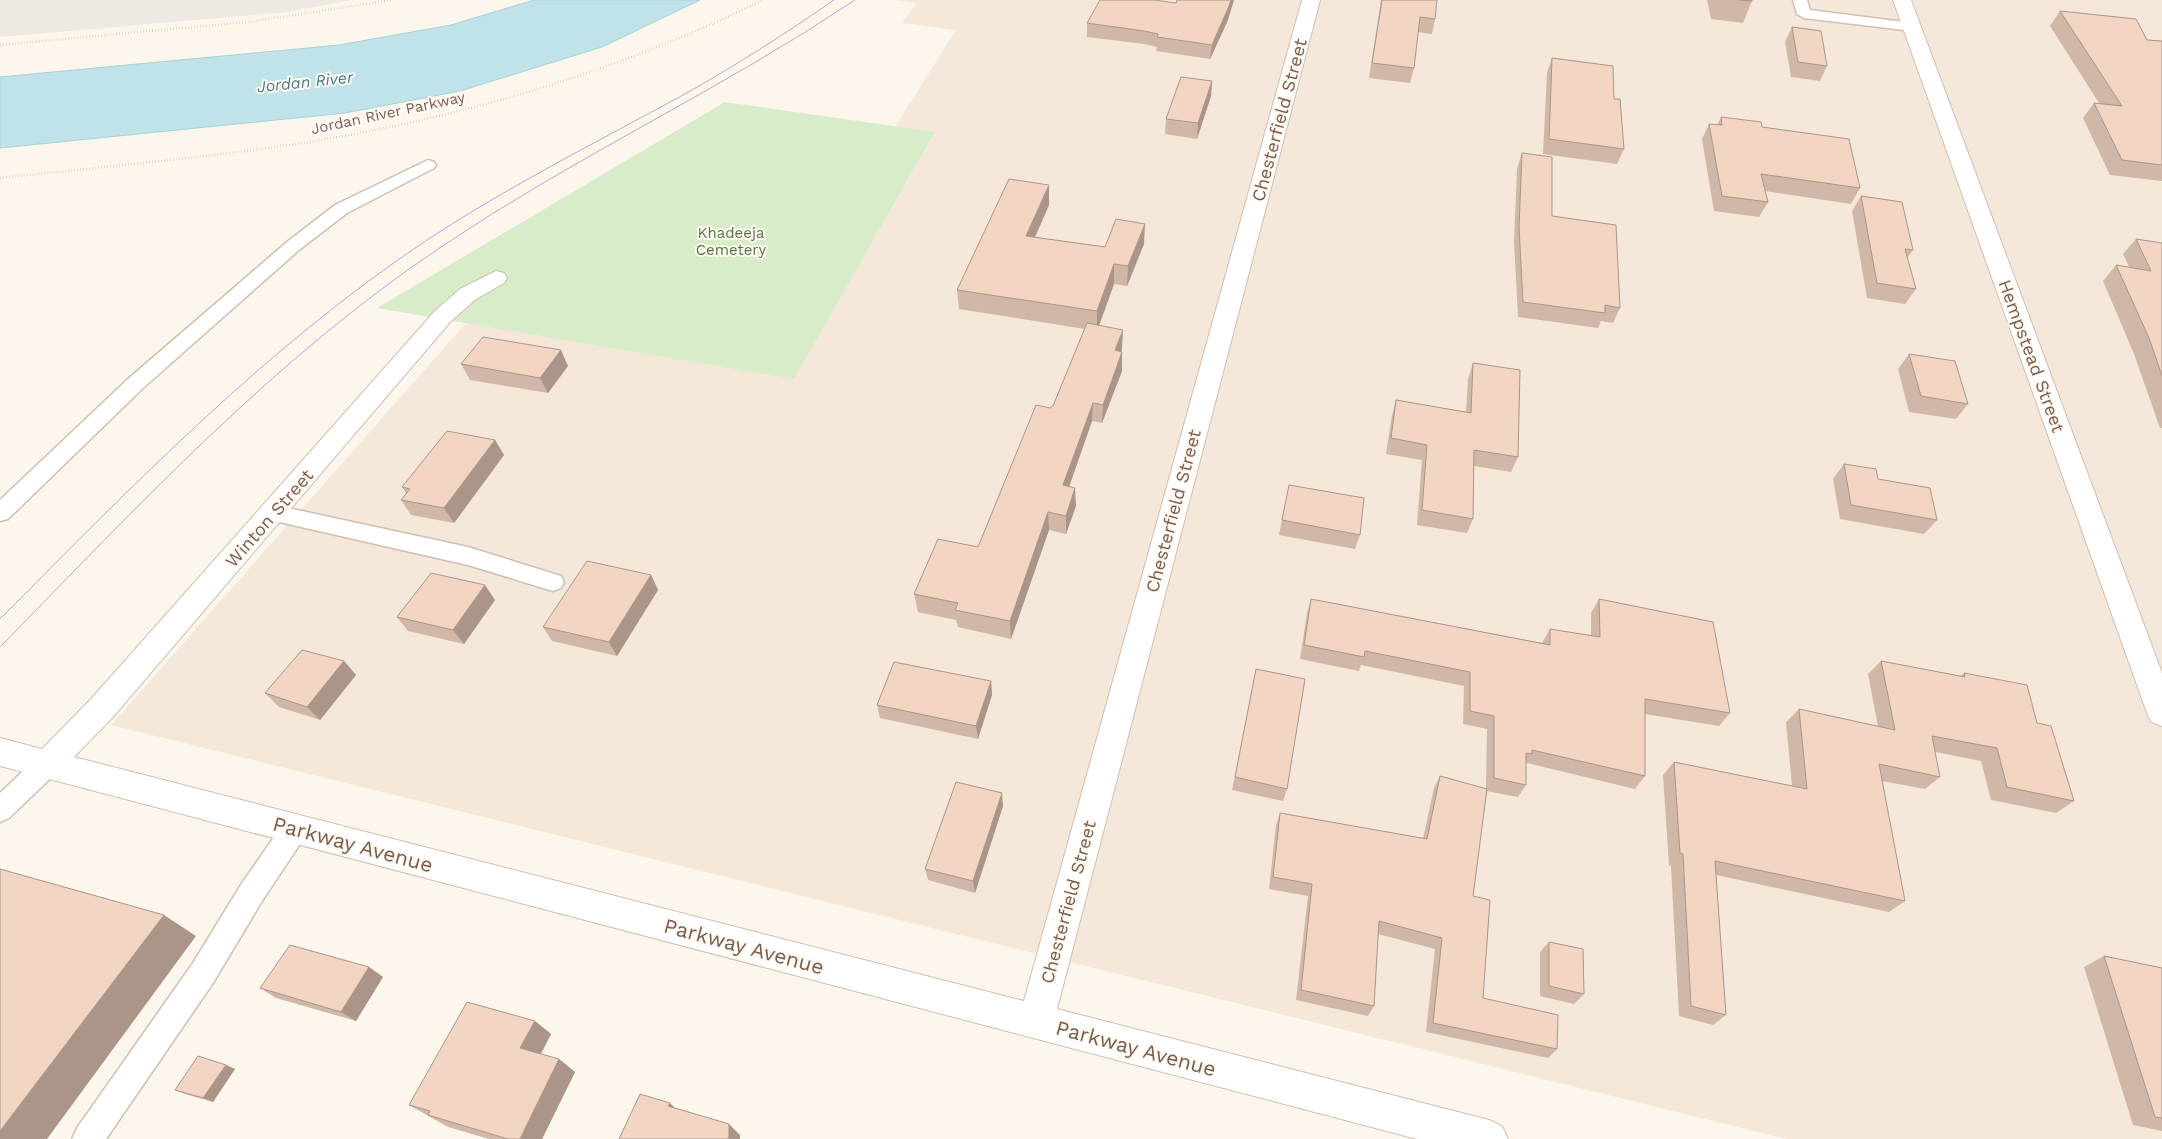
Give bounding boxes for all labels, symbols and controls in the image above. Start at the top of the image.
street label: Chesterfield Street [1247,36,1311,204]
water label: Jordan River [256,67,355,96]
street label: Jordan River Parkway [309,88,467,138]
park label: Khadeeja Cemetery [696,224,766,259]
street label: Hempstead Street [1995,277,2070,436]
street label: Chesterfield Street [1141,427,1205,595]
street label: Winton Street [221,464,318,571]
street label: Parkway Avenue [270,811,436,877]
street label: Chesterfield Street [1036,818,1100,986]
street label: Parkway Avenue [661,913,827,979]
street label: Parkway Avenue [1053,1015,1219,1081]

